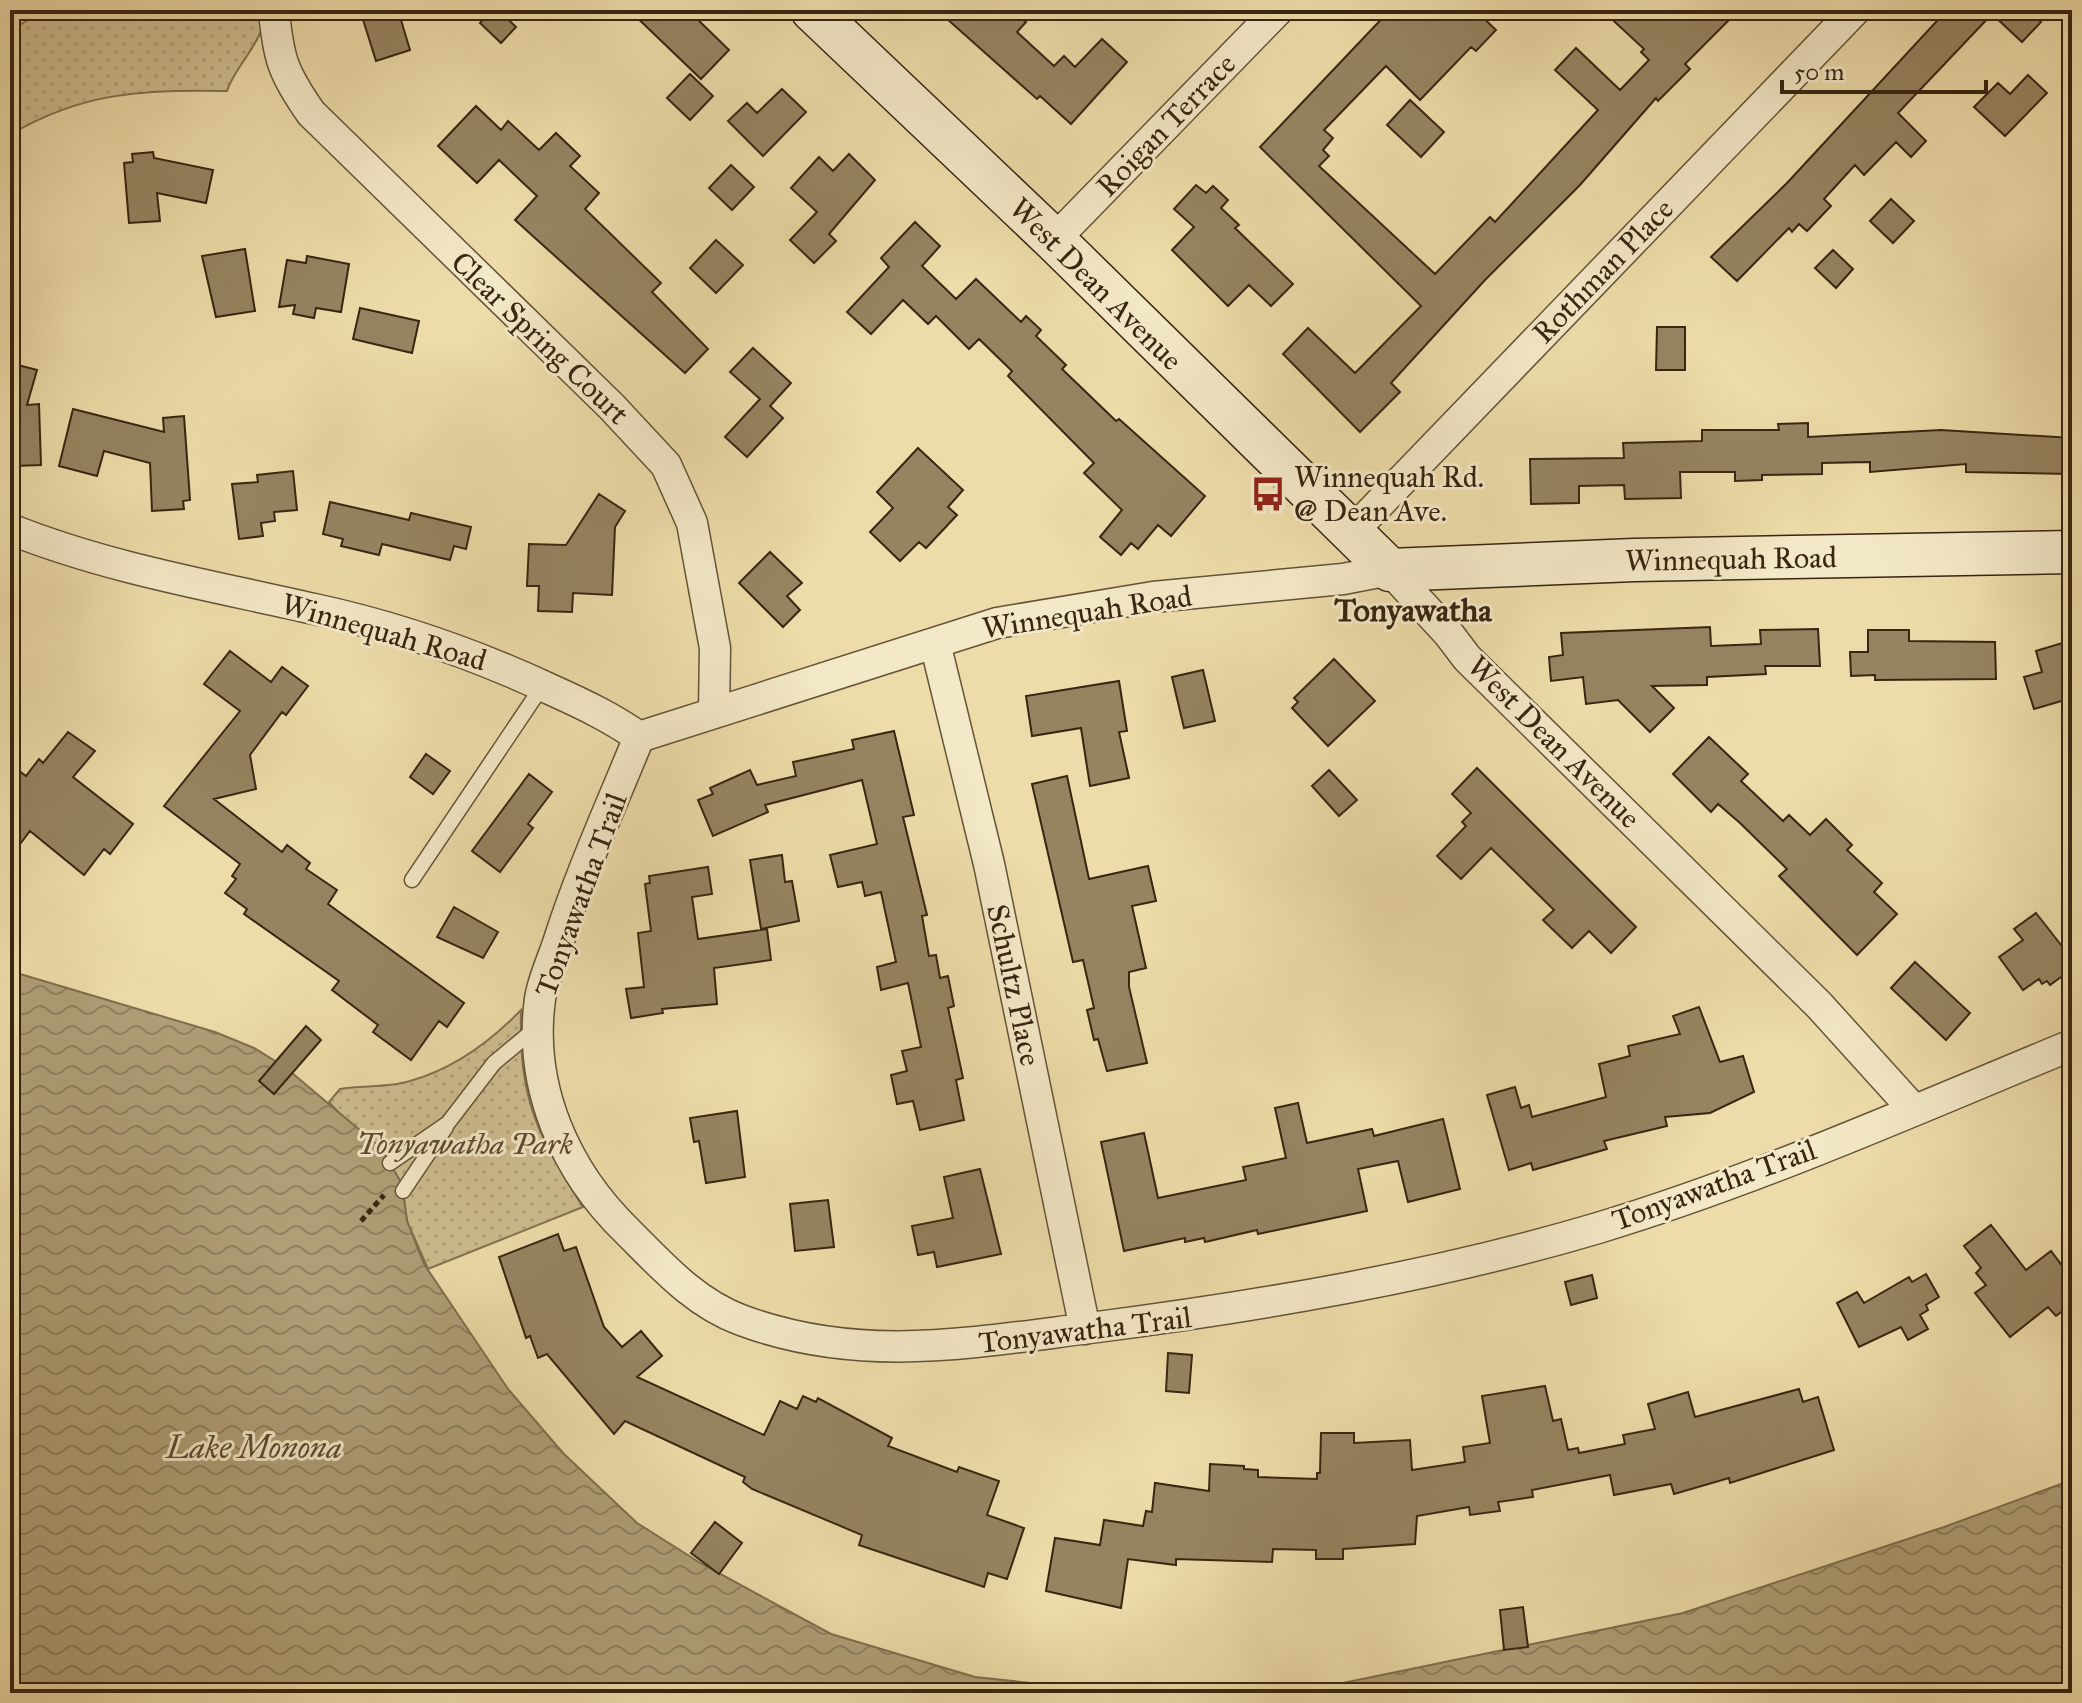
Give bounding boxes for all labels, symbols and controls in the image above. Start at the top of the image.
scale bar [1782,44,1986,94]
street label: Roigan Terrace [1089,46,1243,204]
text: 50 m [1794,57,1844,87]
street label: West Dean Avenue [1002,190,1190,378]
street label: Rothman Place [1525,191,1681,351]
street label: Clear Spring Court [444,244,637,432]
place label: Winnequah Rd. @ Dean Ave. [1294,459,1484,529]
bus stop icon: Winnequah Rd. @ Dean Ave. [1249,475,1287,513]
street label: Winnequah Road [1625,539,1837,579]
street label: Winnequah Road [980,578,1194,646]
street label: Winnequah Road [277,586,491,678]
district label: Tonyawatha [1334,591,1493,630]
street label: West Dean Avenue [1460,648,1648,836]
street label: Tonyawatha Trail [527,787,635,1002]
street label: Schultz Place [979,901,1049,1069]
park label: Tonyawatha Park [357,1126,573,1162]
street label: Tonyawatha Trail [1607,1131,1822,1239]
street label: Tonyawatha Trail [976,1299,1194,1361]
water label: Lake Monona [164,1428,342,1467]

